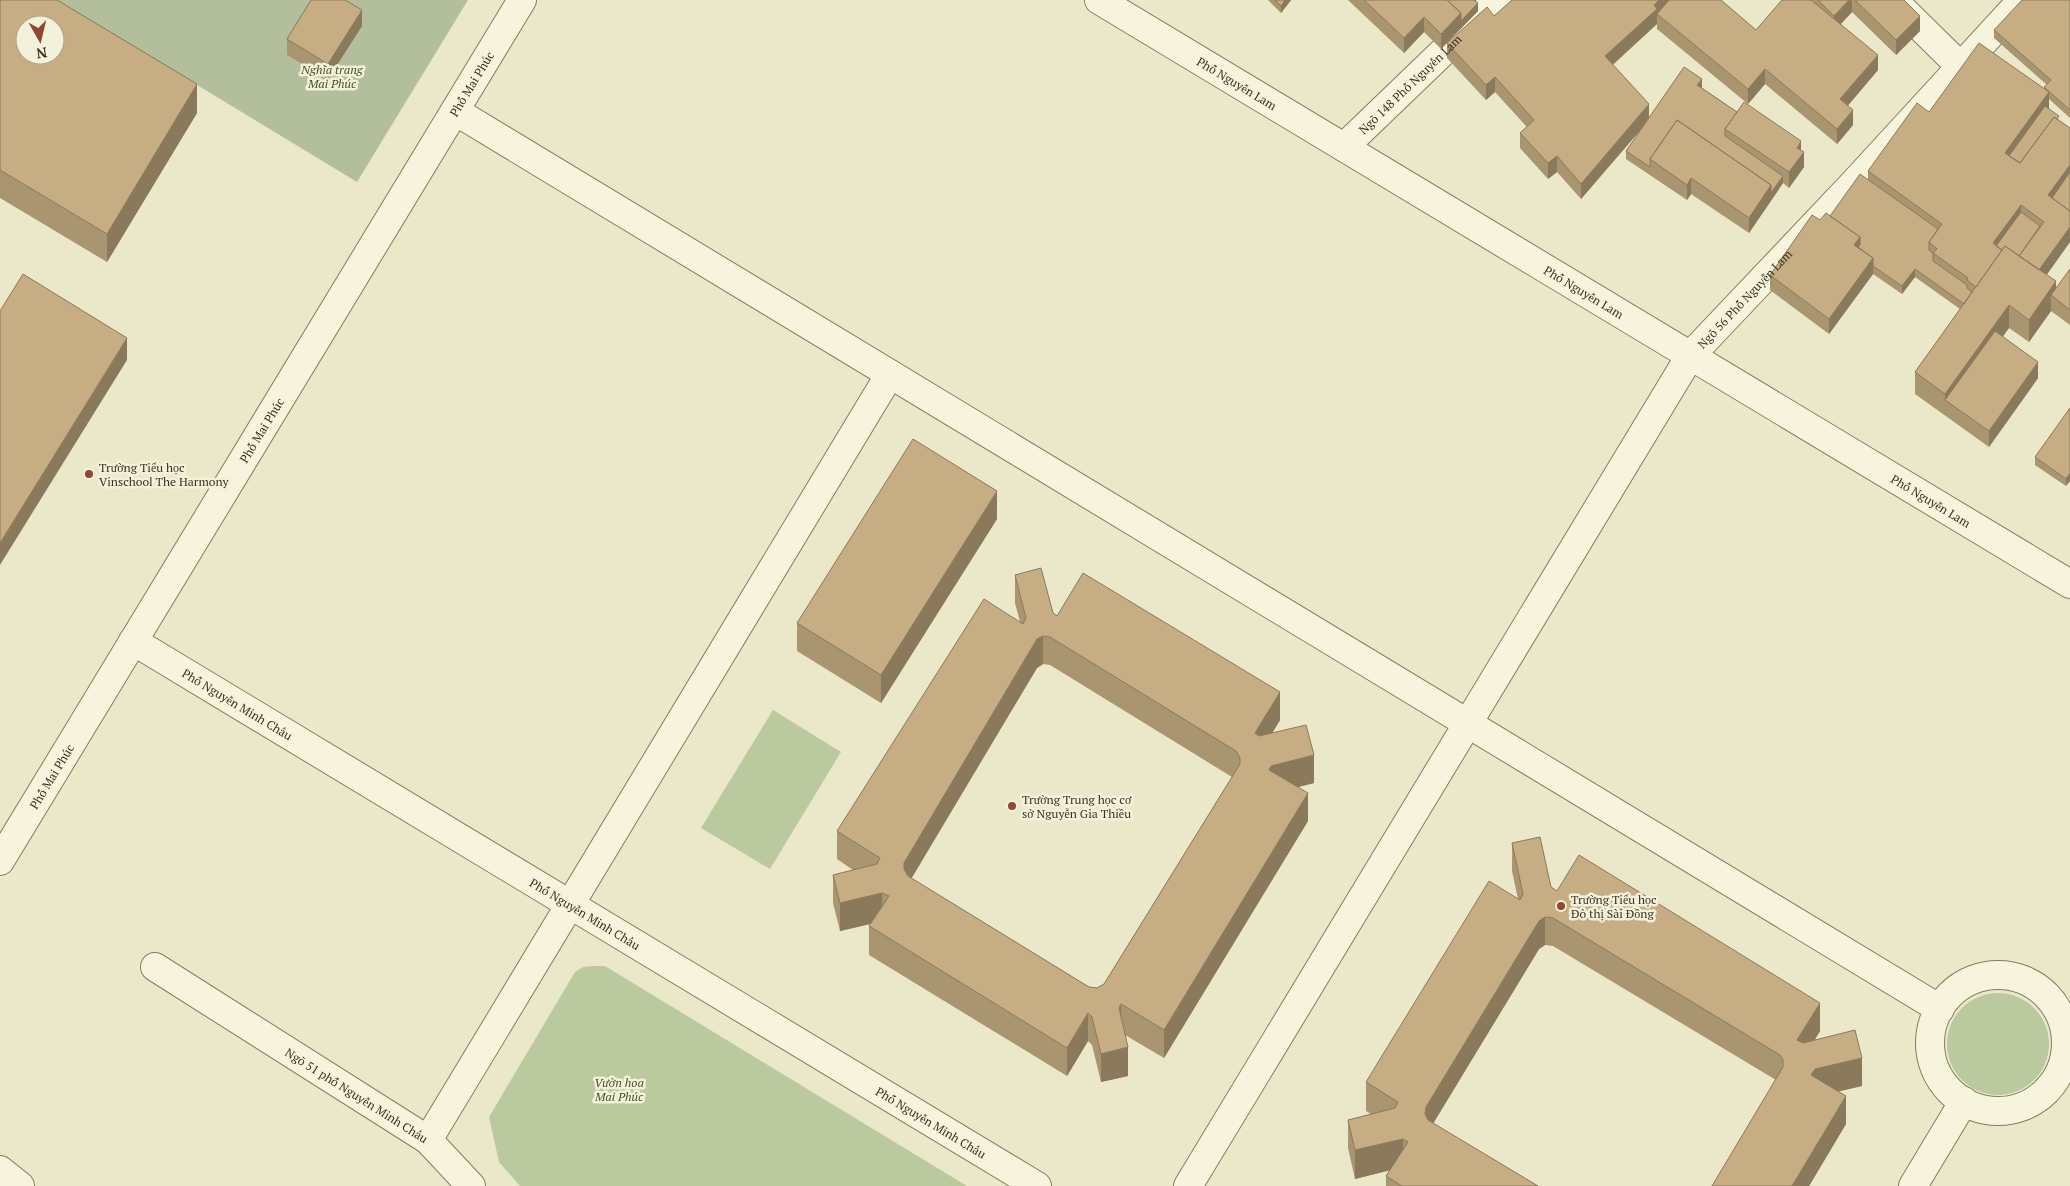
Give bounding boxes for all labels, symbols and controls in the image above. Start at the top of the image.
north arrow [15,15,65,65]
street label: Ngõ 148 Phố Nguyễn Lam [1355,31,1465,137]
text: N [35,43,48,64]
street label: Phố Mai Phúc [446,48,497,119]
street label: Phố Nguyễn Lam [1194,53,1280,113]
park label: Nghĩa trang Mai Phúc [300,62,364,91]
street label: Ngõ 56 Phố Nguyễn Lam [1694,246,1795,351]
street label: Phố Nguyễn Lam [1542,262,1627,322]
street label: Phố Mai Phúc [236,394,287,465]
place label: Trường Tiểu học Vinschool The Harmony [99,460,230,489]
marker: Trường Tiểu học Vinschool The Harmony [83,468,95,480]
street label: Phố Nguyễn Lam [1889,471,1974,530]
street label: Phố Nguyễn Minh Châu [180,665,295,743]
street label: Phố Mai Phúc [26,741,77,812]
place label: Trường Trung học cơ sở Nguyễn Gia Thiều [1022,792,1132,821]
marker: Trường Trung học cơ sở Nguyễn Gia Thiều [1006,800,1018,812]
street label: Phố Nguyễn Minh Châu [527,875,643,953]
place label: Trường Tiểu học Đô thị Sài Đồng [1571,892,1657,921]
marker: Trường Tiểu học Đô thị Sài Đồng [1555,900,1567,912]
street label: Ngõ 51 phố Nguyễn Minh Châu [283,1044,431,1146]
park label: Vườn hoa Mai Phúc [594,1075,644,1104]
street label: Phố Nguyễn Minh Châu [873,1083,989,1161]

